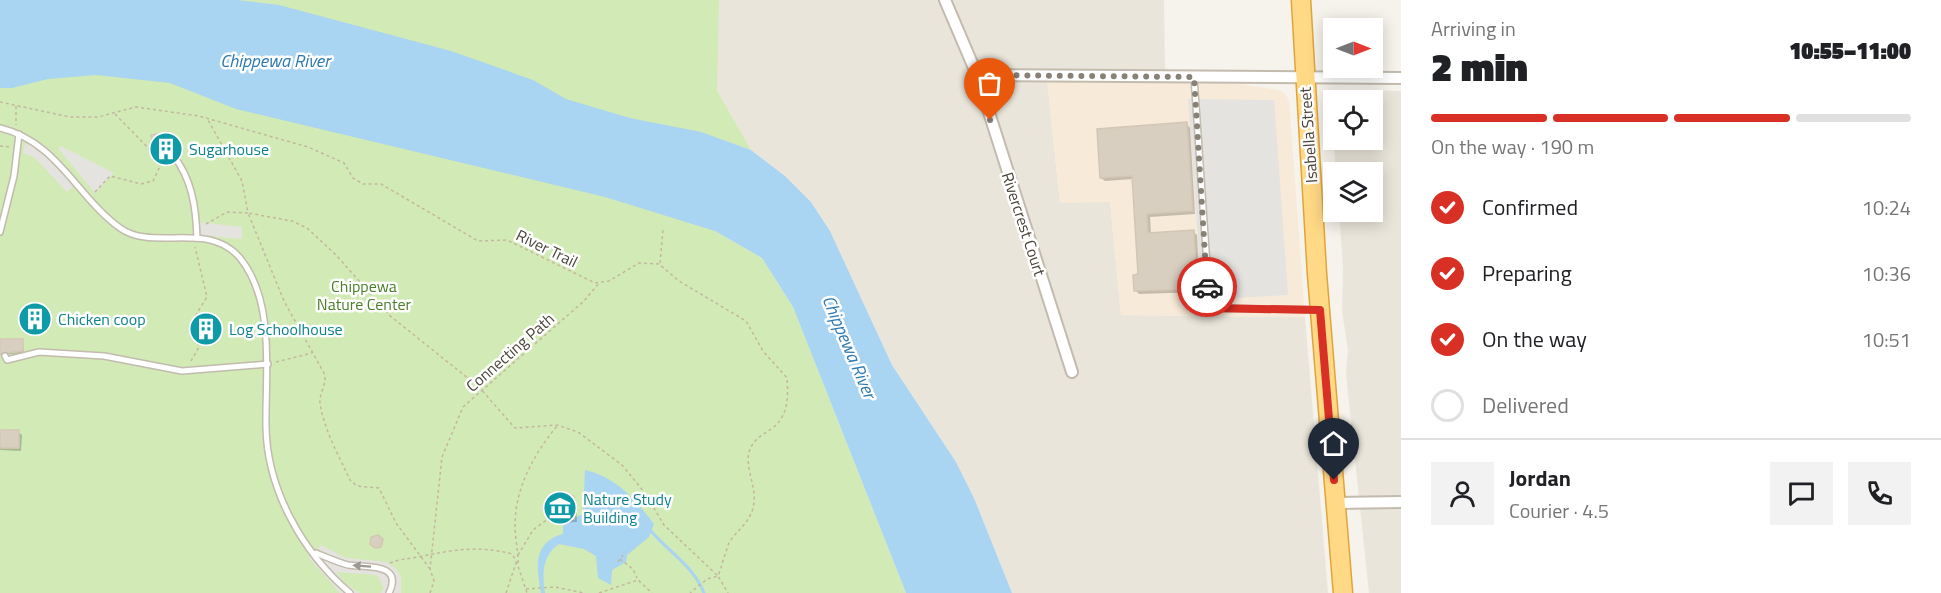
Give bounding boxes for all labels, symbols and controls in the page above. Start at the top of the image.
text: Arriving in [1431,13,1516,44]
north arrow [1323,18,1383,78]
map controls [1323,18,1383,222]
text: 10:55–11:00 [1789,34,1911,68]
text: 2 min [1431,37,1528,96]
water label: Chippewa River [220,47,332,74]
pin [964,58,1015,120]
icon: bag [973,67,1006,100]
street label: Isabella Street [1293,86,1323,184]
button: locate [1323,90,1383,150]
building icon: Sugarhouse [148,131,184,167]
text: On the way · 190 m [1431,131,1594,162]
place label: Sugarhouse [189,137,269,161]
button: layers [1323,162,1383,222]
street label: Rivercrest Court [996,169,1052,279]
text: Confirmed [1482,190,1578,224]
icon: check [1431,191,1464,224]
text: 10:24 [1862,192,1911,223]
street label: River Trail [512,223,582,273]
text: Preparing [1482,256,1572,290]
courier [1177,257,1237,317]
icon: check [1431,257,1464,290]
text: 10:36 [1862,258,1911,289]
icon: car [1191,271,1224,304]
park label: Chippewa Nature Center [317,274,412,316]
water label: Chippewa River [816,291,884,405]
building icon: Chicken coop [17,301,53,337]
place label: Chicken coop [58,307,146,331]
street label: Connecting Path [460,307,560,397]
building icon: Log Schoolhouse [188,311,224,347]
place label: Log Schoolhouse [229,317,343,341]
text: On the way [1482,322,1587,356]
icon: check [1431,323,1464,356]
text: 10:51 [1862,324,1911,355]
text: Delivered [1482,388,1569,422]
pin [1308,418,1359,480]
icon: home [1317,427,1350,460]
text: Jordan [1509,461,1571,495]
button: person [1431,462,1494,525]
button: chat [1770,462,1833,525]
button: phone [1848,462,1911,525]
place label: Nature Study Building [583,487,672,529]
museum icon: Nature Study Building [542,490,578,526]
text: Courier · 4.5 [1509,495,1609,526]
one-way arrow [352,561,371,571]

